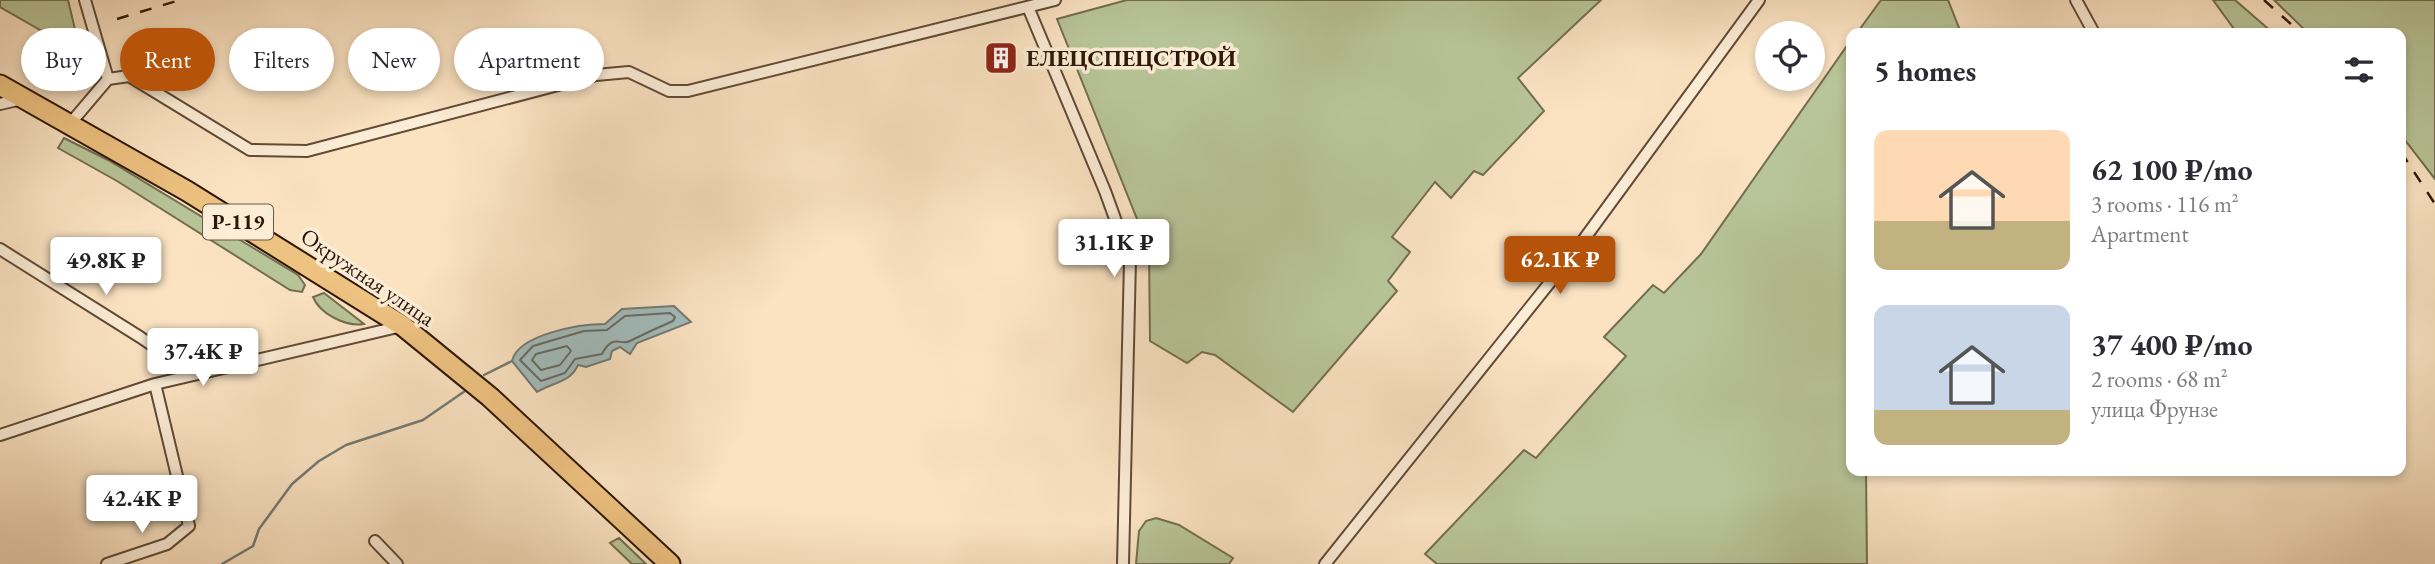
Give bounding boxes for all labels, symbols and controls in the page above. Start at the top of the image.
map controls [1755,21,1825,91]
button: locate [1755,21,1825,91]
chip: Buy [21,28,106,91]
chip: Rent [120,28,215,91]
chip: Filters [229,28,334,91]
chip: New [348,28,440,91]
chip: Apartment [454,28,604,91]
building icon: ЕЛЕЦСПЕЦСТРОЙ [982,39,1020,77]
place label: ЕЛЕЦСПЕЦСТРОЙ [1026,43,1236,73]
text: 5 homes [1874,51,1976,90]
icon: filters [2340,51,2378,89]
text: 62 100 ₽/mo [2091,150,2253,189]
icon: home [1930,158,2014,242]
text: 3 rooms · 116 m² [2091,189,2239,219]
road number: Р-119 [203,204,273,240]
pin: 31.1K ₽ [1049,219,1179,279]
text: Apartment [2091,219,2189,249]
street label: Окружная улица [295,221,442,333]
text: 31.1K ₽ [1074,227,1154,257]
pin: 62.1K ₽ [1495,236,1625,296]
pin: 49.8K ₽ [41,238,171,297]
text: 62.1K ₽ [1520,244,1600,274]
text: 49.8K ₽ [66,245,146,275]
text: 37 400 ₽/mo [2091,325,2253,364]
pin: 37.4K ₽ [138,328,268,388]
icon: home [1930,333,2014,417]
text: 37.4K ₽ [163,336,243,366]
text: 2 rooms · 68 m² [2091,364,2228,394]
text: улица Фрунзе [2091,394,2218,424]
pin: 42.4K ₽ [77,476,207,535]
text: 42.4K ₽ [102,483,182,513]

